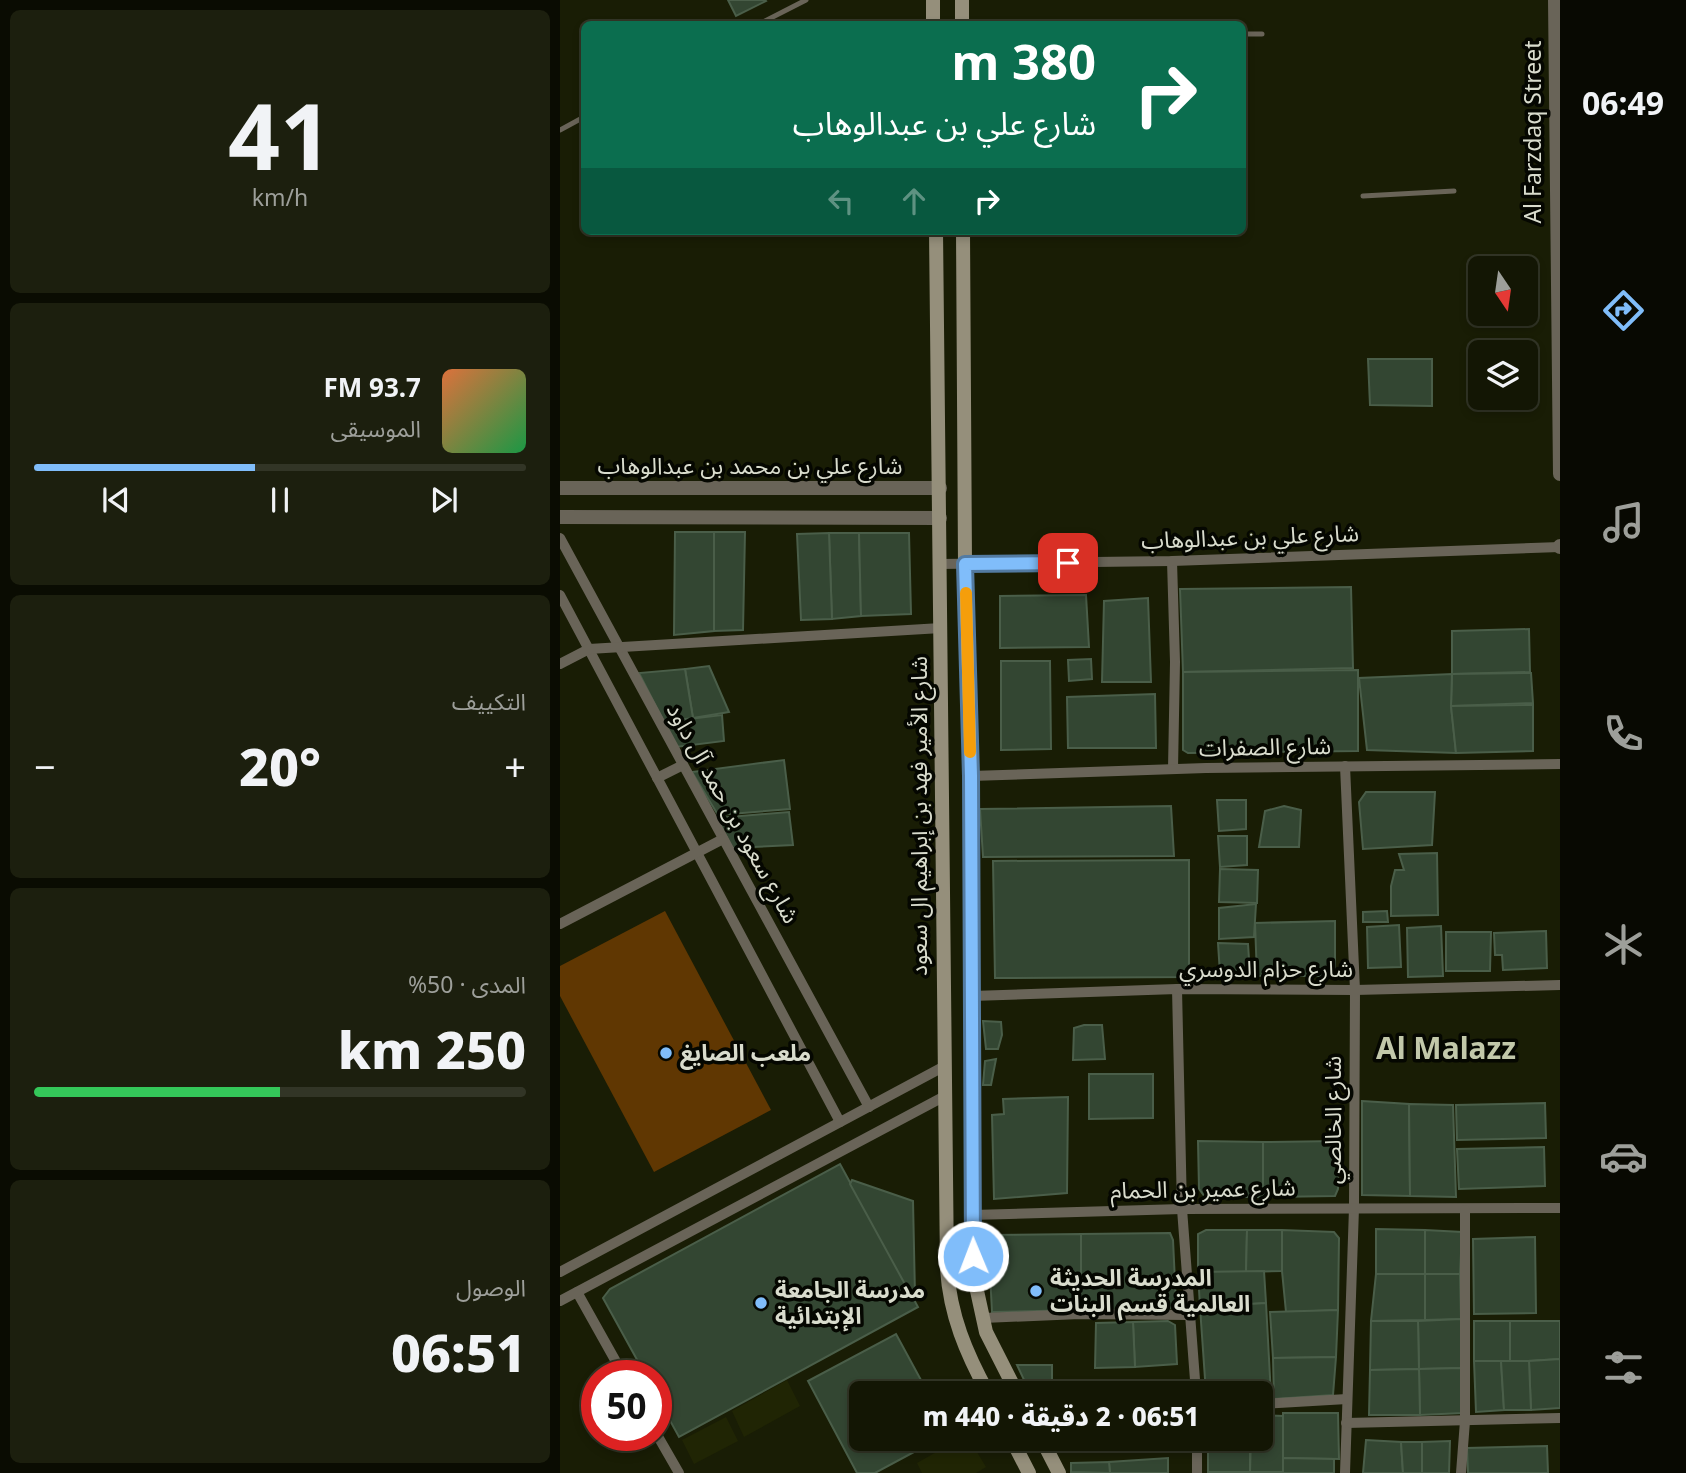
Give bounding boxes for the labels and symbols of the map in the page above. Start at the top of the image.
street label: Al Farzdaq Street [1516,40,1548,224]
north arrow [1468,256,1538,326]
street label: شارع علي بن محمد بن عبدالوهاب [597,449,903,483]
street label: شارع علي بن عبدالوهاب [1141,516,1359,558]
pin [1038,533,1098,593]
street label: شارع الأمير فهد بن إبراهيم ال سعود [902,656,936,976]
street label: شارع سعود بن حمد آل داود [658,696,808,930]
street label: شارع الصفرات [1199,729,1331,765]
street label: شارع حزام الدوسري [1179,952,1353,987]
district label: Al Malazz [1376,1027,1516,1068]
place label: ملعب الصايغ [680,1036,811,1070]
marker: ملعب الصايغ [658,1045,674,1061]
street label: شارع الخالصي [1316,1056,1350,1184]
street label: شارع عمير بن الحمام [1110,1170,1296,1209]
position arrow [936,1219,1010,1293]
place label: المدرسة الحديثة العالمية قسم البنات [1050,1261,1250,1321]
place label: مدرسة الجامعة الإبتدائية [775,1273,925,1332]
marker: المدرسة الحديثة العالمية قسم البنات [1028,1283,1044,1299]
marker: مدرسة الجامعة الإبتدائية [753,1295,769,1311]
speed limit sign: 50 [581,1360,672,1451]

